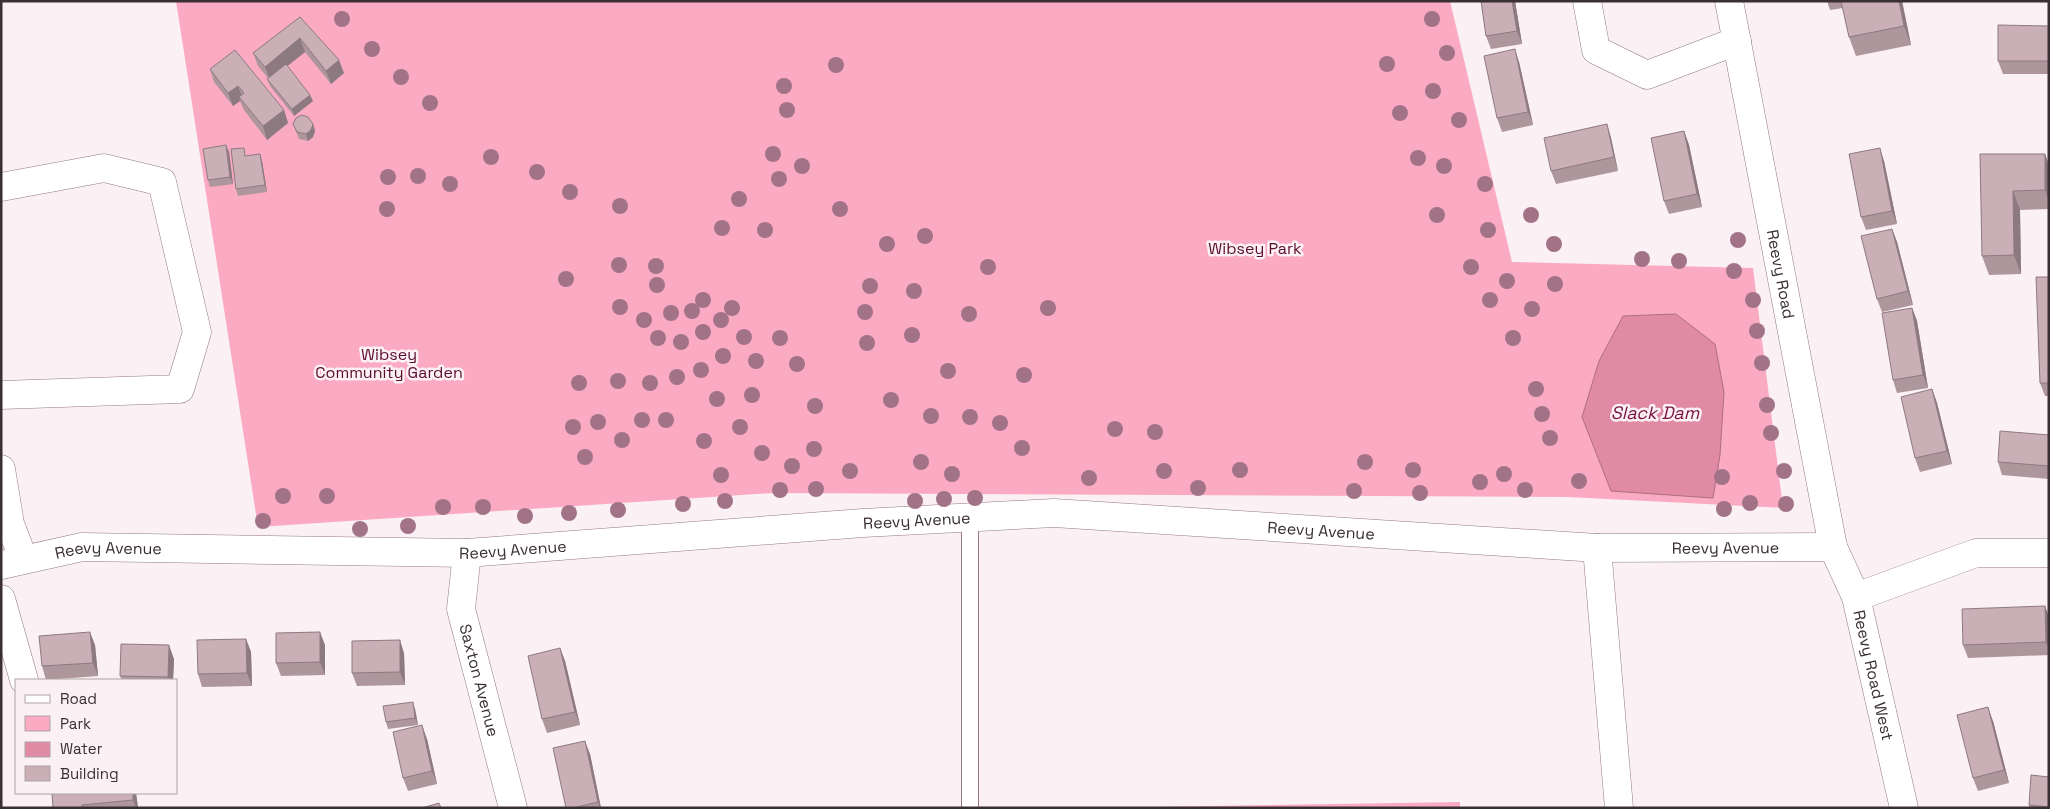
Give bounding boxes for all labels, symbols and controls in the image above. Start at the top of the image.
street label: Reevy Road [1762,228,1799,321]
park label: Wibsey Park [1208,238,1302,259]
park label: Wibsey Community Garden [315,344,463,383]
water label: Slack Dam [1611,401,1700,424]
street label: Reevy Avenue [862,507,971,534]
street label: Reevy Avenue [1267,517,1375,545]
street label: Reevy Avenue [459,535,567,564]
street label: Reevy Avenue [53,537,162,564]
street label: Reevy Avenue [1672,537,1779,559]
street label: Reevy Road West [1848,608,1898,743]
street label: Saxton Avenue [454,622,504,739]
legend [15,679,178,794]
text: Road [60,689,97,708]
text: Park [60,714,91,733]
text: Water [60,739,103,758]
text: Building [60,764,119,783]

